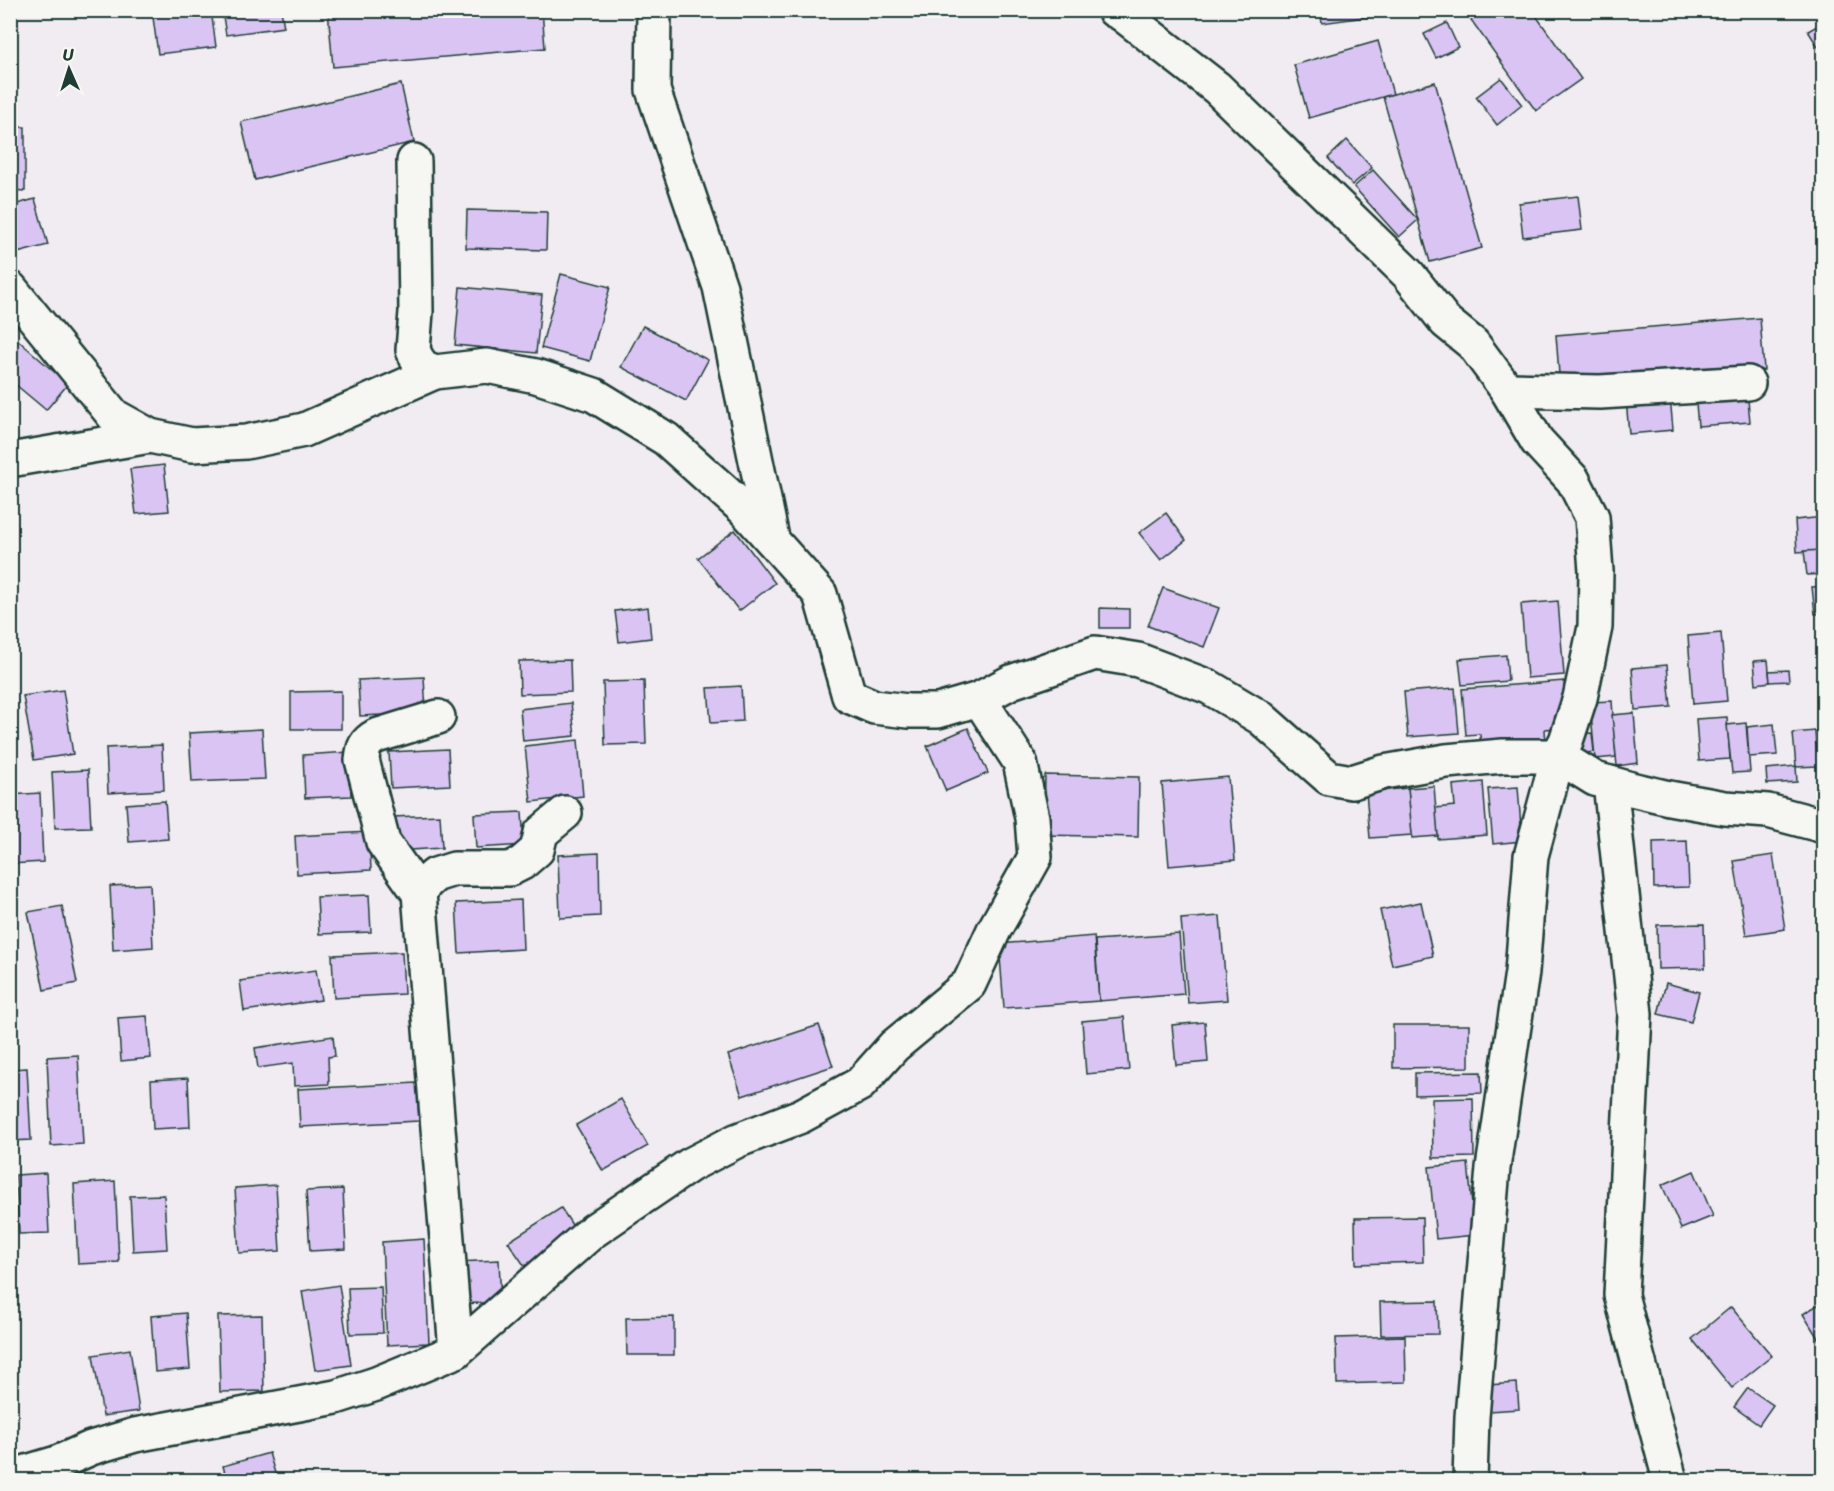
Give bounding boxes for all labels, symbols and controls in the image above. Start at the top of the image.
north arrow [39,39,99,99]
text: U [62,40,76,69]

